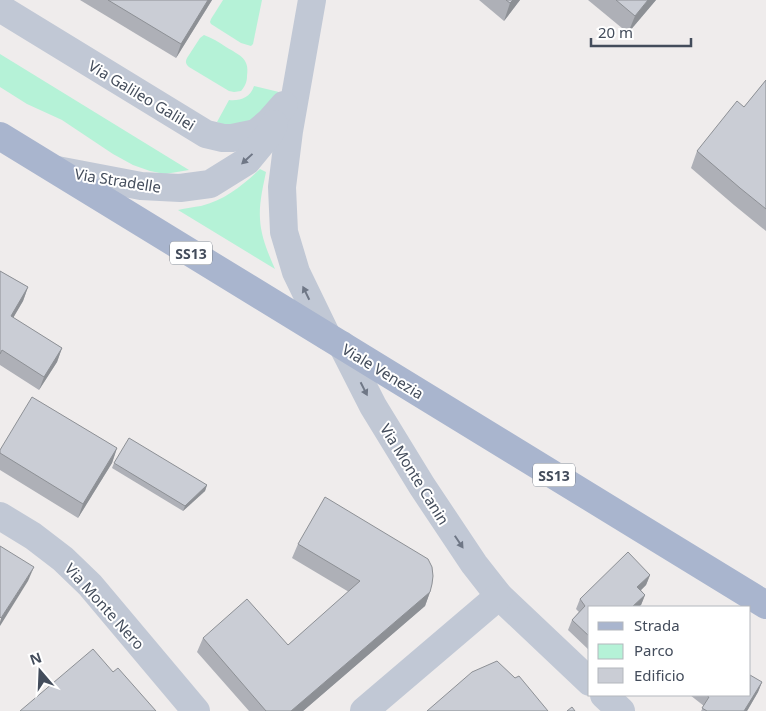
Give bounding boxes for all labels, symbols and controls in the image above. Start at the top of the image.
scale bar [591,15,691,47]
text: 20 m [598,22,633,42]
street label: Via Galileo Galilei [85,55,199,135]
one-way arrow [241,153,253,165]
street label: Via Stradelle [73,163,163,197]
road number: SS13 [170,242,212,264]
one-way arrow [302,285,310,300]
street label: Viale Venezia [339,339,427,403]
one-way arrow [360,382,368,396]
street label: Via Monte Canin [376,420,454,528]
road number: SS13 [533,464,575,486]
one-way arrow [454,535,464,548]
street label: Via Monte Nero [61,559,149,653]
legend [588,606,751,696]
text: Strada [634,615,680,635]
text: Parco [634,640,674,660]
north arrow [15,646,65,696]
text: N [27,647,44,669]
text: Edificio [634,665,685,685]

